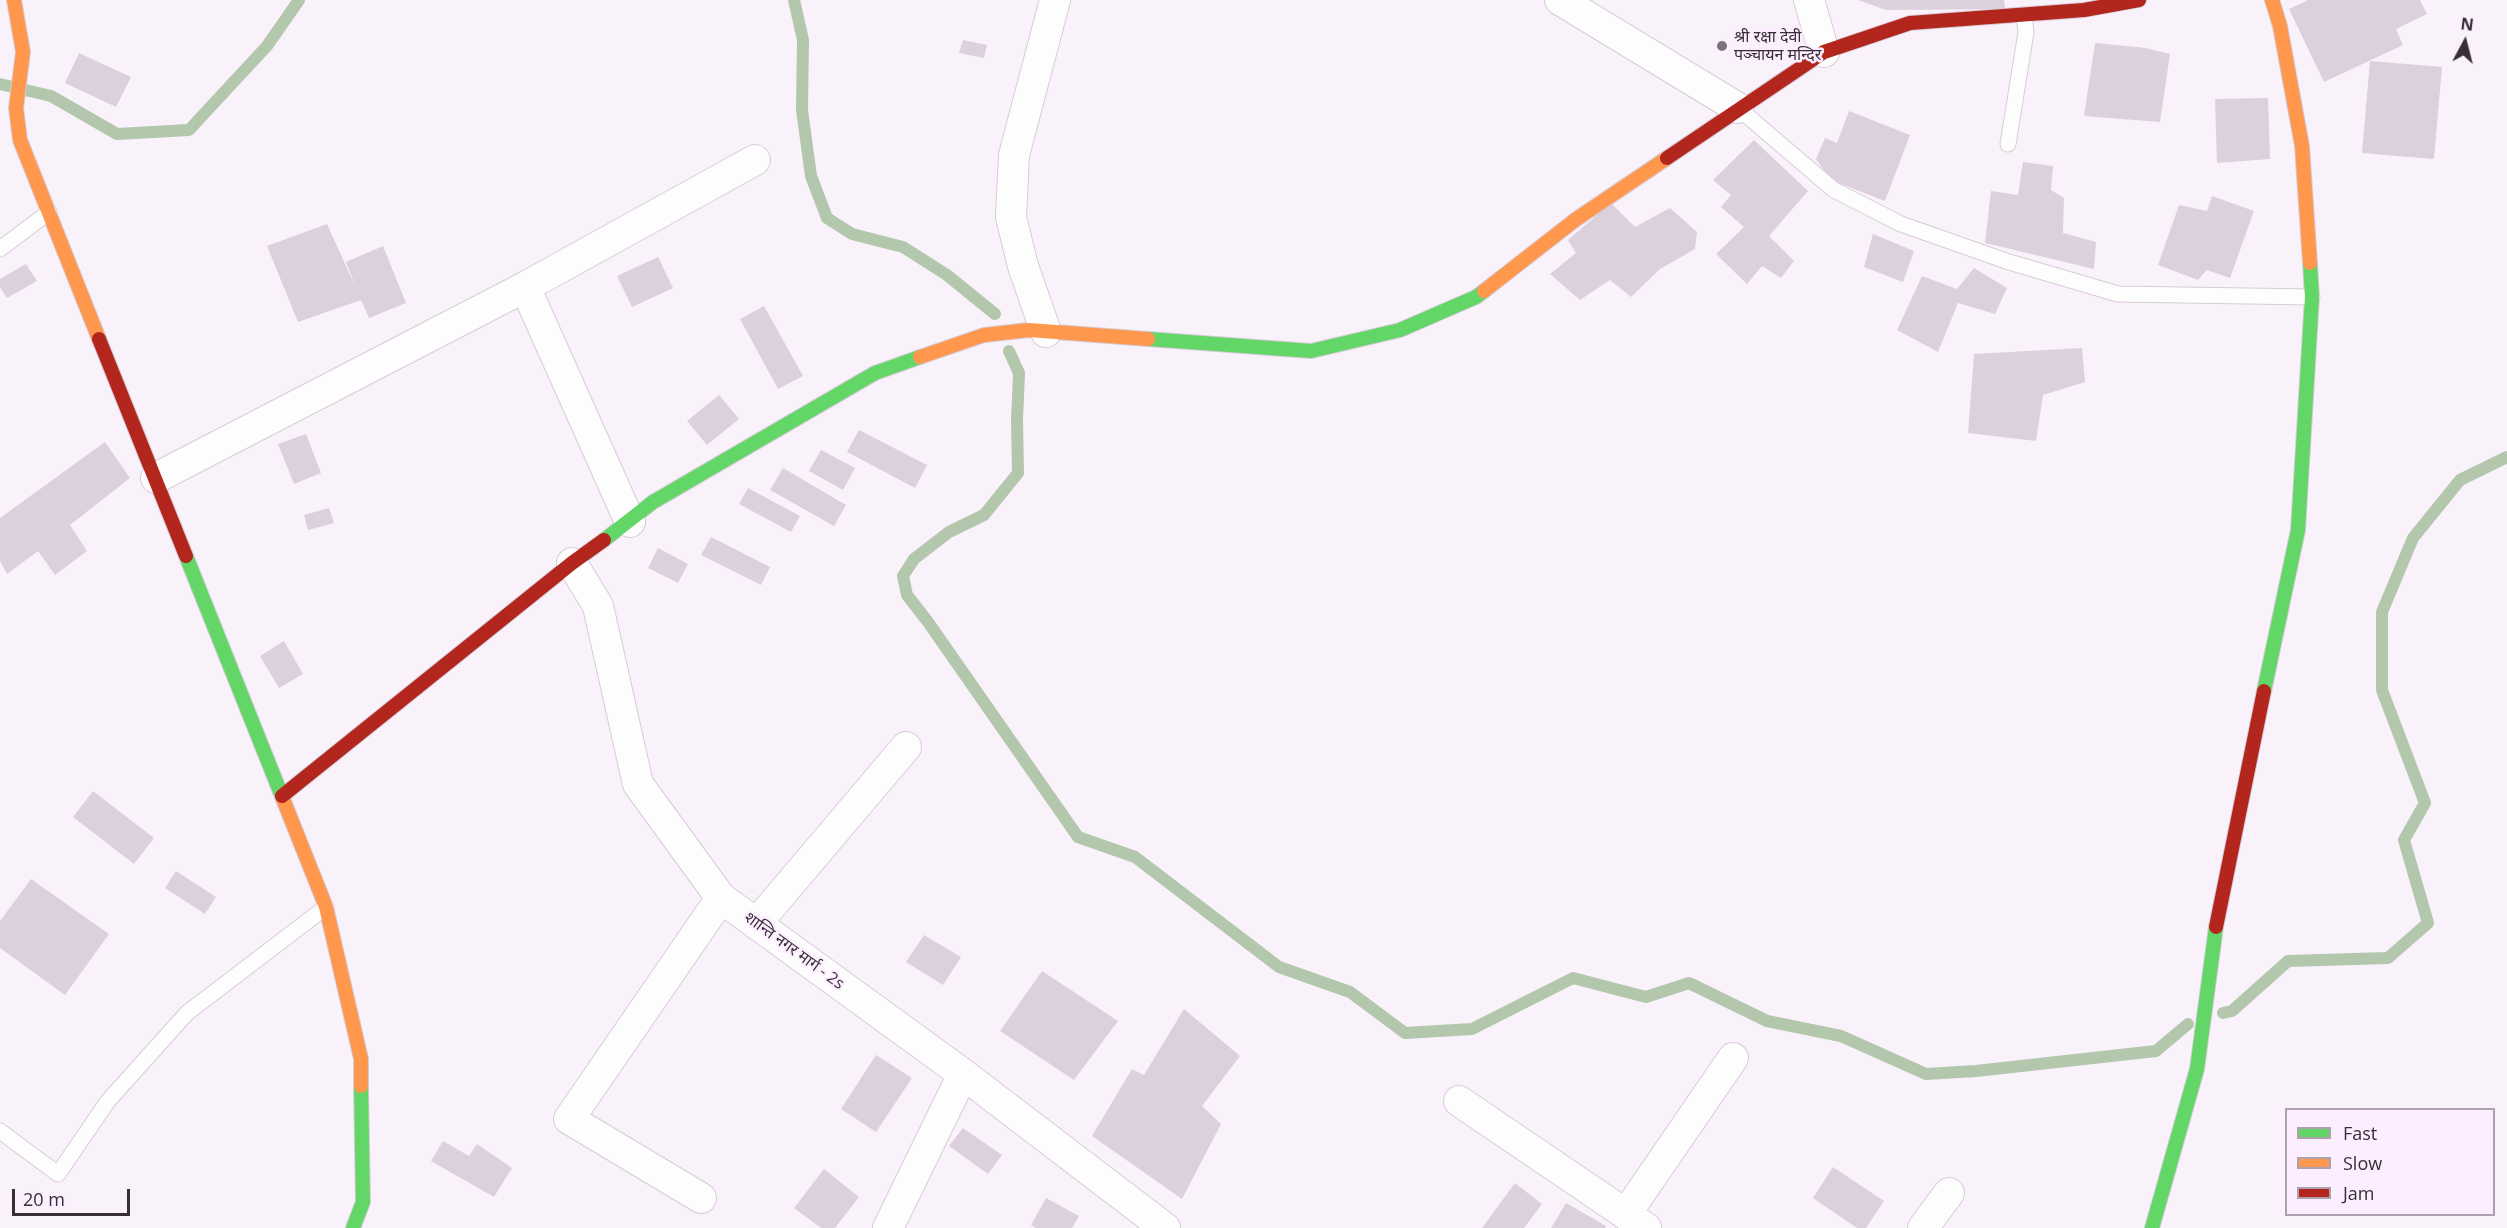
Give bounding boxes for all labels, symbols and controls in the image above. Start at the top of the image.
north arrow [2435,12,2495,72]
text: N [2459,12,2475,36]
place label: श्री रक्षा देवी पञ्चायन मन्दिर [1734,27,1821,65]
marker: श्री रक्षा देवी पञ्चायन मन्दिर [1715,39,1729,53]
street label: शान्ति नगर मार्ग - 2s [740,908,848,994]
legend [2285,1108,2495,1216]
text: Fast [2343,1121,2377,1145]
text: Slow [2343,1151,2382,1175]
scale bar [15,1177,134,1215]
text: Jam [2343,1181,2375,1205]
text: 20 m [23,1187,65,1211]

